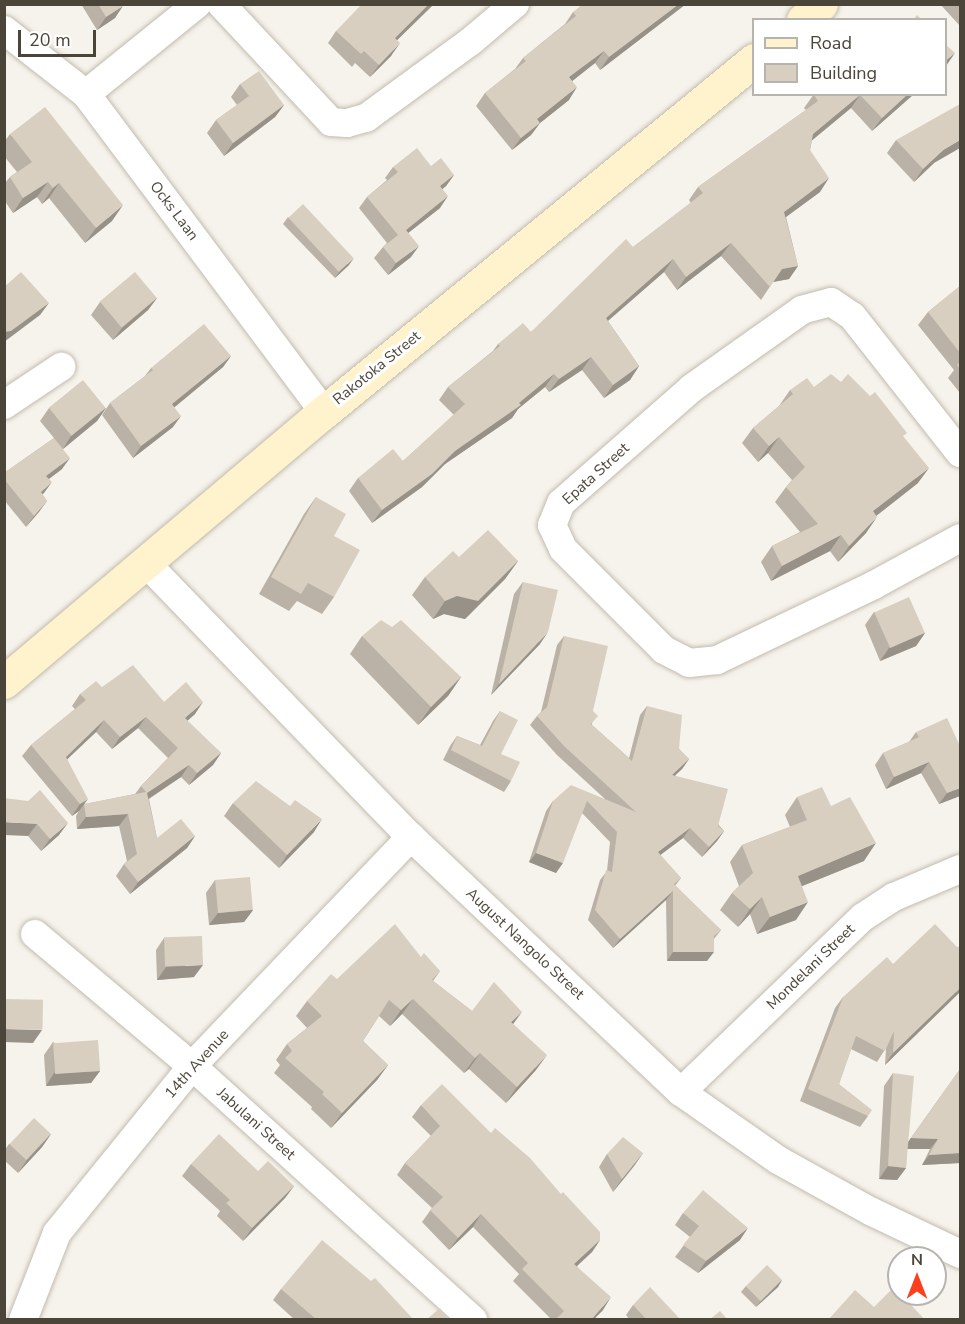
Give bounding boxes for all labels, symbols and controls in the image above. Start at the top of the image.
scale bar [21,18,99,56]
legend [752,18,947,96]
text: 20 m [29,28,71,52]
text: Road [810,31,852,55]
text: Building [810,61,877,85]
street label: Ocks Laan [146,178,202,244]
street label: Rakotoka Street [330,327,424,409]
street label: Epata Street [559,439,633,509]
street label: August Nangolo Street [462,885,588,1003]
street label: Mondelani Street [763,920,859,1014]
street label: 14th Avenue [161,1026,233,1102]
street label: Jabulani Street [213,1084,299,1164]
north arrow [887,1246,947,1306]
text: N [911,1249,923,1271]

